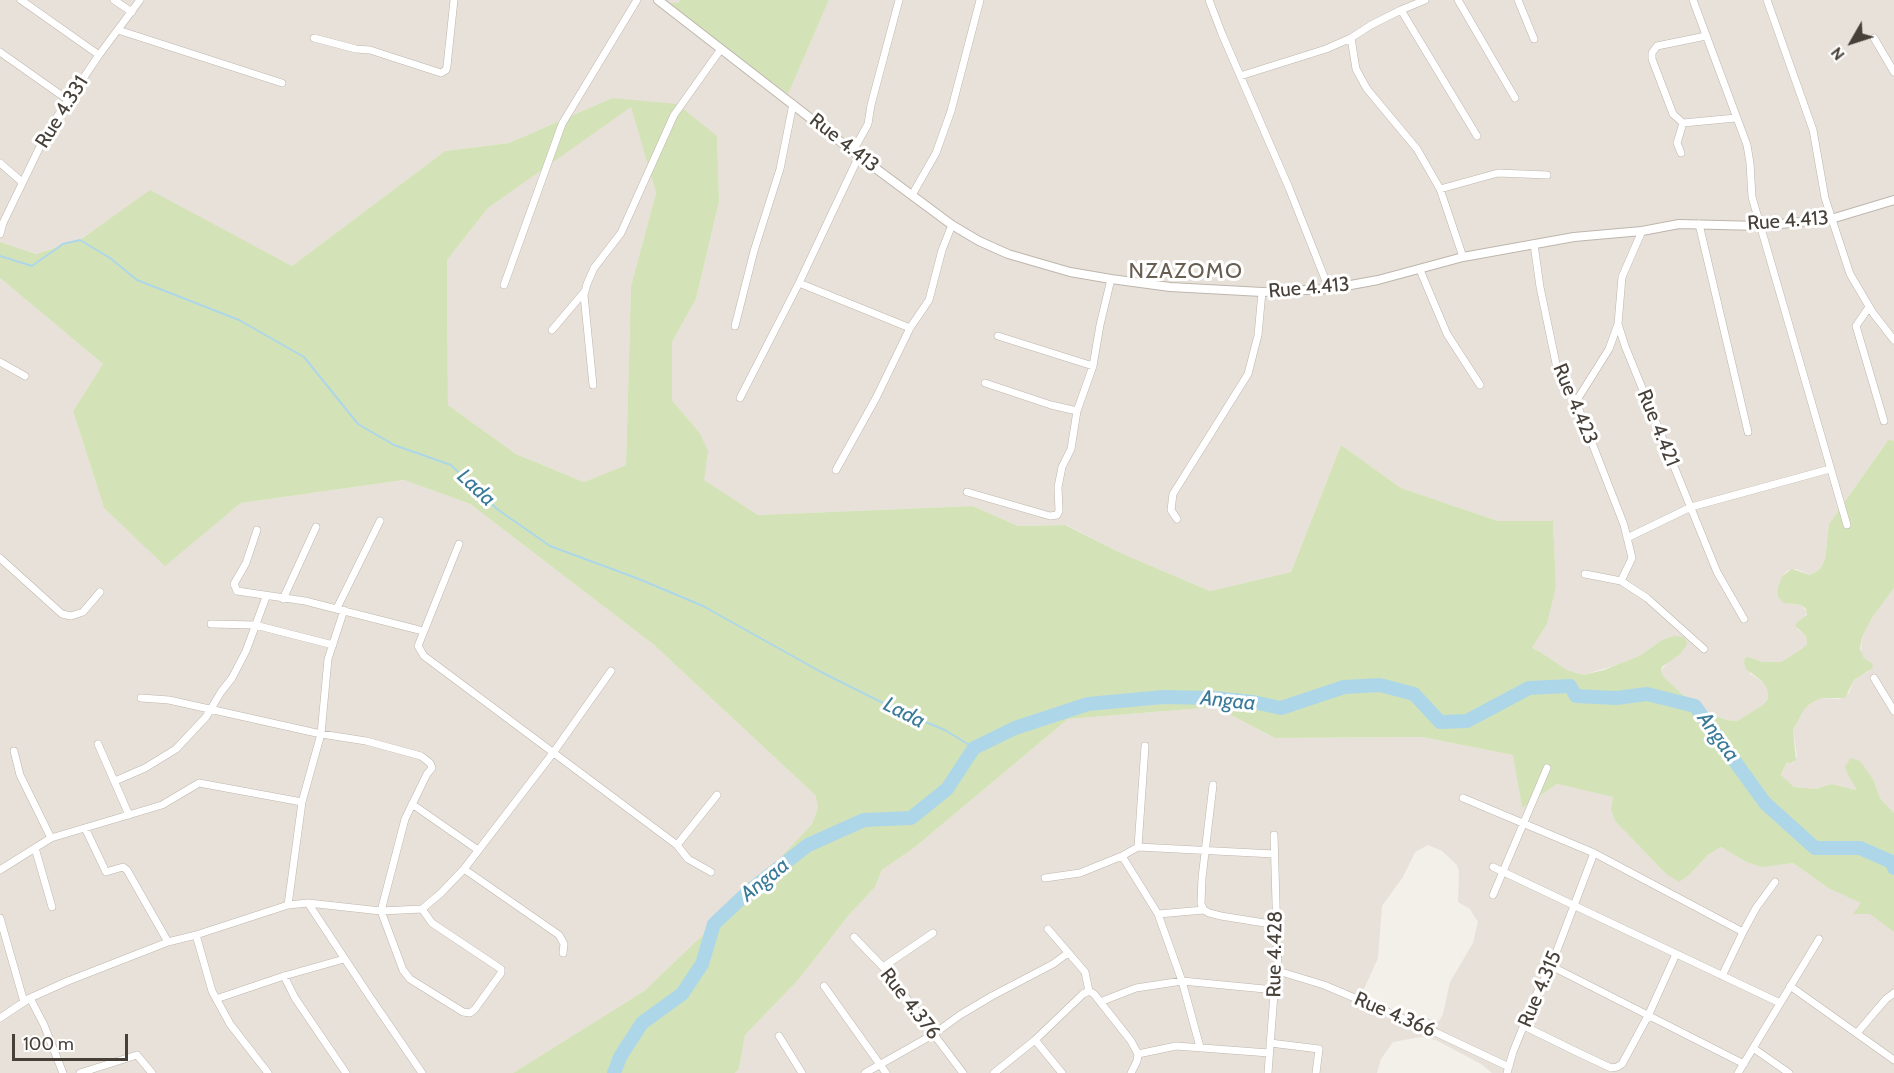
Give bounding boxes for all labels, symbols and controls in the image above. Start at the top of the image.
north arrow [1822,12,1882,72]
text: N [1827,43,1849,64]
street label: Rue 4.331 [30,71,94,153]
street label: Rue 4.413 [805,108,883,178]
street label: Rue 4.413 [1747,206,1829,236]
district label: NZAZOMO [1129,259,1243,285]
street label: Rue 4.413 [1267,273,1351,303]
street label: Rue 4.423 [1547,360,1603,448]
street label: Rue 4.421 [1632,386,1684,470]
water label: Lada [452,464,500,512]
water label: Angaa [1199,686,1257,716]
water label: Lada [879,692,929,734]
water label: Angaa [1692,707,1744,767]
water label: Angaa [736,853,794,907]
street label: Rue 4.428 [1262,910,1288,998]
street label: Rue 4.315 [1513,947,1567,1031]
street label: Rue 4.376 [875,963,945,1045]
street label: Rue 4.366 [1351,987,1439,1043]
scale bar [15,1022,130,1060]
text: 100 m [23,1033,74,1055]

